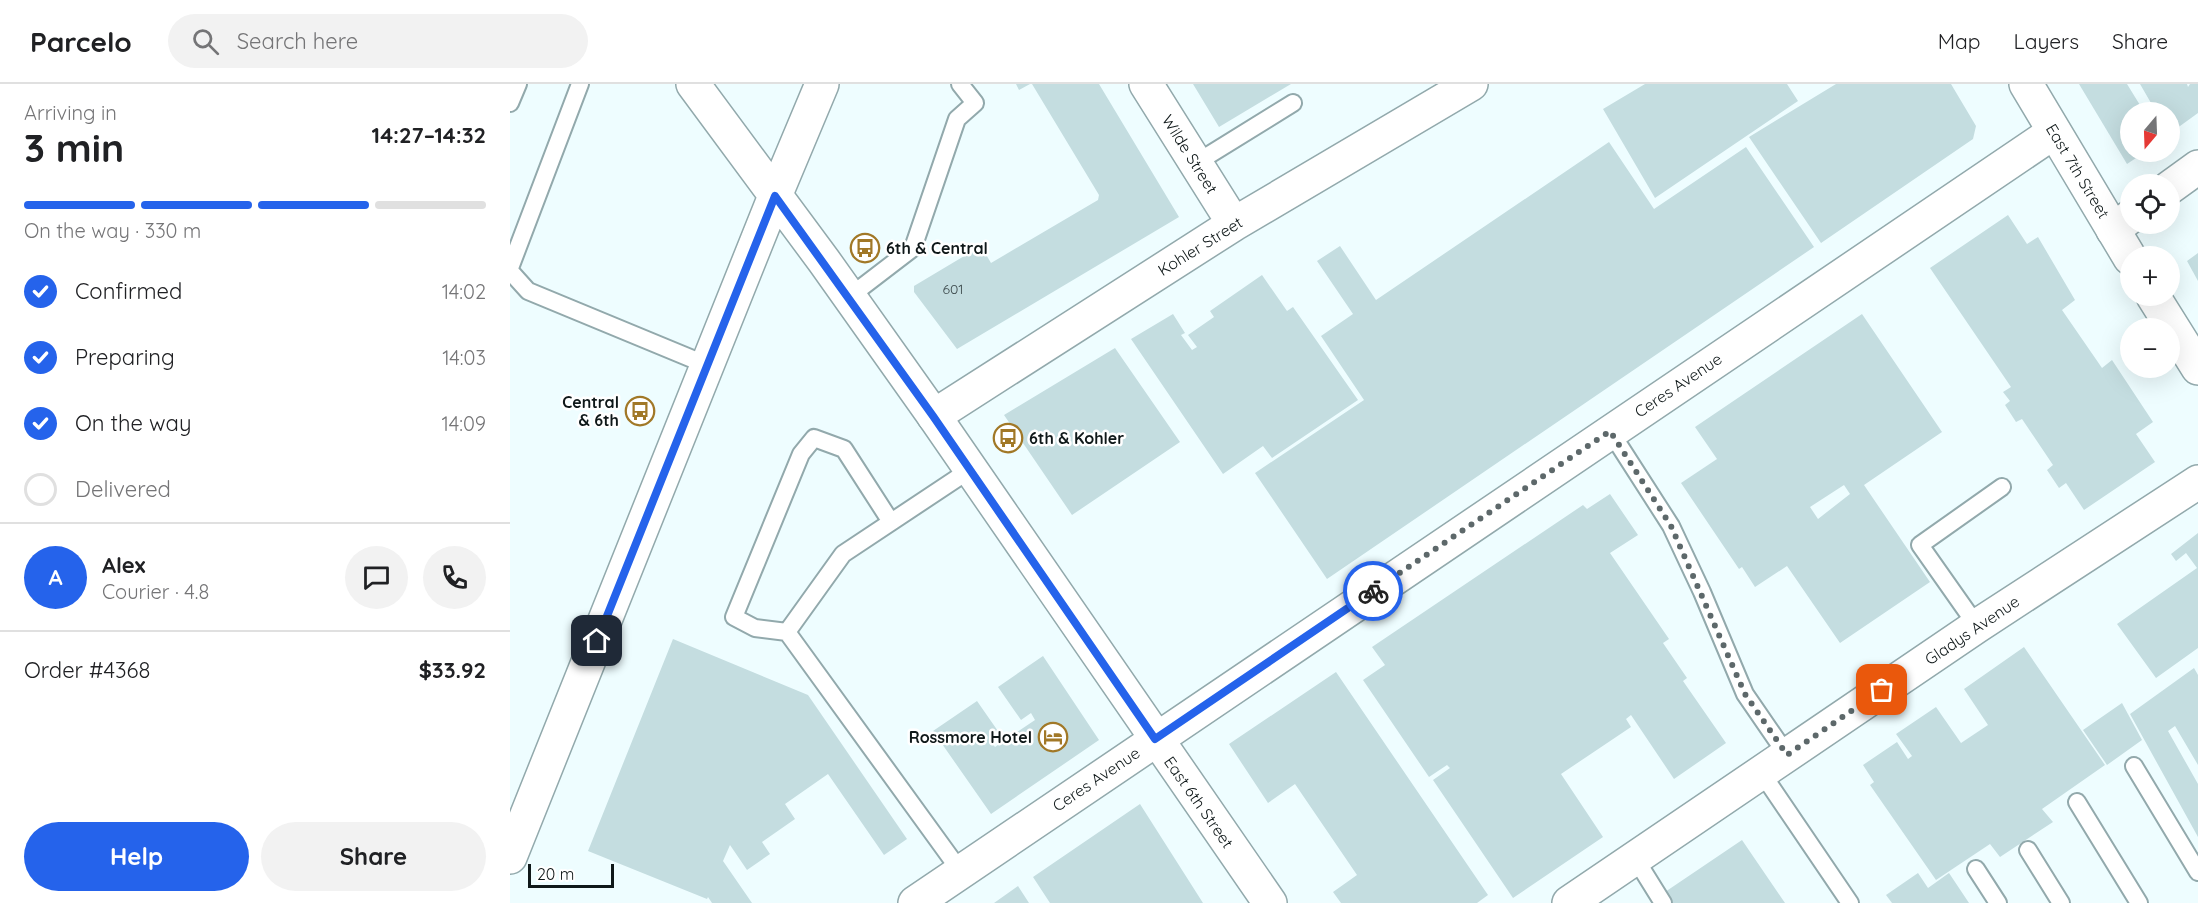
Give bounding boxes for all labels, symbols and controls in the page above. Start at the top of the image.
search box [168,14,588,68]
text: Parcelo [30,24,132,59]
icon: search [189,25,222,58]
text: Search here [237,27,358,55]
text: Map [1938,28,1981,54]
text: Layers [2014,28,2079,54]
text: Share [2112,28,2168,54]
text: Arriving in [24,100,117,125]
north arrow [2120,102,2180,162]
map controls [2120,102,2180,378]
street label: Wilde Street [1158,111,1222,197]
street label: East 7th Street [2042,120,2114,222]
text: 14:27–14:32 [372,121,486,149]
text: 3 min [24,123,124,172]
button: locate [2120,174,2180,234]
street label: Kohler Street [1154,212,1246,280]
text: On the way · 330 m [24,218,201,243]
bus stop icon: 6th & Central [849,232,881,264]
place label: 6th & Central [886,238,988,258]
button: + [2120,246,2180,306]
icon: check [24,275,57,308]
text: Confirmed [75,277,182,305]
text: 14:02 [442,279,486,304]
house number: 601 [942,280,964,298]
button: − [2120,318,2180,378]
icon: check [24,341,57,374]
text: Preparing [75,343,175,371]
text: 14:03 [442,345,486,370]
street label: Ceres Avenue [1631,348,1725,422]
place label: Central & 6th [562,392,619,430]
bus stop icon: Central & 6th [624,395,656,427]
icon: check [24,407,57,440]
text: On the way [75,409,191,437]
text: 14:09 [442,411,486,436]
bus stop icon: 6th & Kohler [992,422,1024,454]
place label: 6th & Kohler [1029,428,1124,448]
text: Delivered [75,475,171,503]
button: chat [345,546,408,609]
button: phone [423,546,486,609]
text: Alex [102,551,145,579]
courier [1343,561,1403,621]
text: A [48,563,63,591]
icon: bike [1357,575,1390,608]
text: Courier · 4.8 [102,579,209,604]
street label: Gladys Avenue [1921,591,2023,669]
pin [571,615,622,666]
icon: home [580,624,613,657]
text: Order #4368 [24,656,150,684]
text: $33.92 [419,656,486,684]
pin [1856,664,1907,715]
icon: bag [1865,673,1898,706]
hotel icon: Rossmore Hotel [1037,721,1069,753]
place label: Rossmore Hotel [909,727,1032,747]
street label: Ceres Avenue [1049,742,1143,816]
street label: East 6th Street [1160,752,1238,852]
button: Help [24,822,249,891]
button: Share [261,822,486,891]
scale bar [528,861,614,888]
text: 20 m [537,864,574,884]

